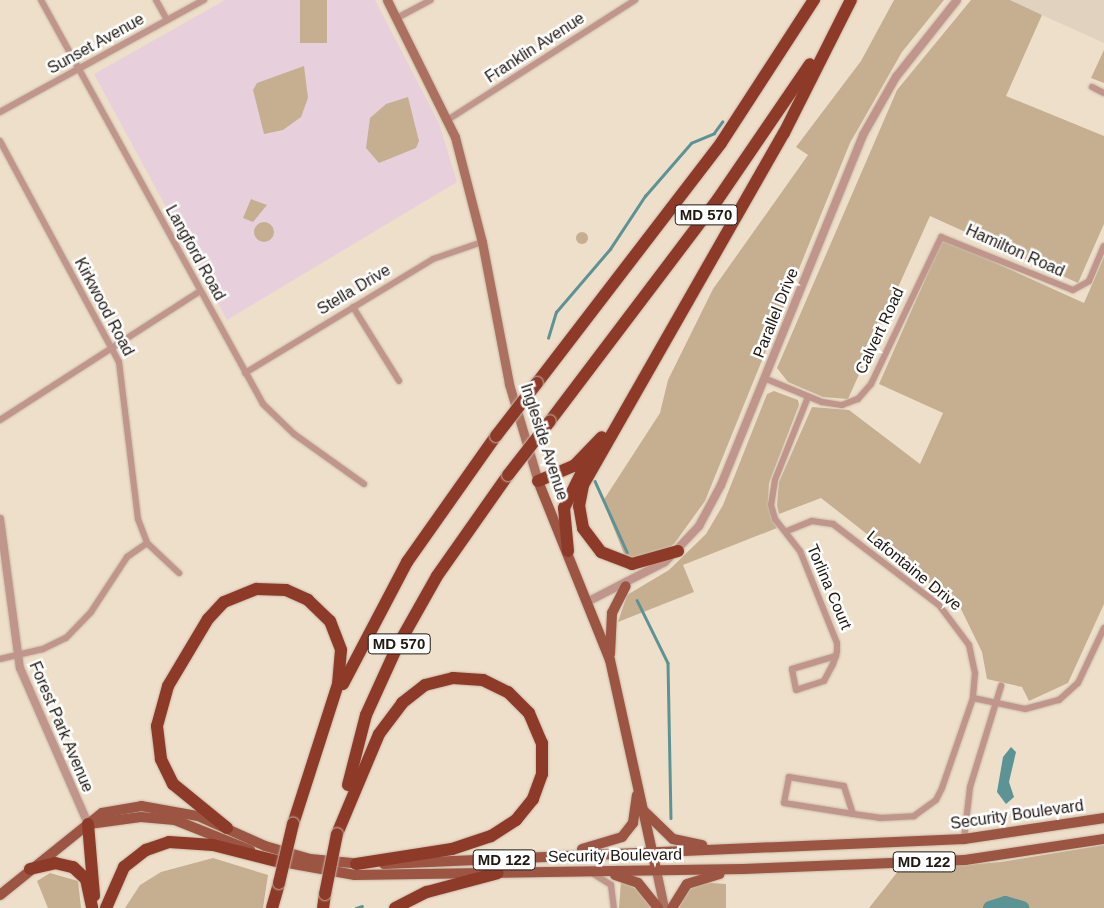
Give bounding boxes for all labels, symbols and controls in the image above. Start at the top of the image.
street label: Sunset Avenue [44,9,148,79]
street label: Franklin Avenue [481,9,589,87]
street label: Langford Road [161,202,229,304]
road number: MD 570 [674,202,738,228]
street label: Hamilton Road [963,221,1067,281]
street label: Kirkwood Road [70,255,138,359]
street label: Stella Drive [314,261,394,319]
street label: Parallel Drive [749,265,803,361]
street label: Calvert Road [852,285,908,377]
street label: Ingleside Avenue [516,381,572,503]
street label: Lafontaine Drive [863,527,965,615]
street label: Torlina Court [802,542,856,632]
road number: MD 570 [366,632,432,656]
street label: Forest Park Avenue [25,658,97,796]
street label: Security Boulevard [949,796,1085,834]
street label: Security Boulevard [548,845,682,867]
road number: MD 122 [472,848,536,872]
road number: MD 122 [892,850,956,874]

